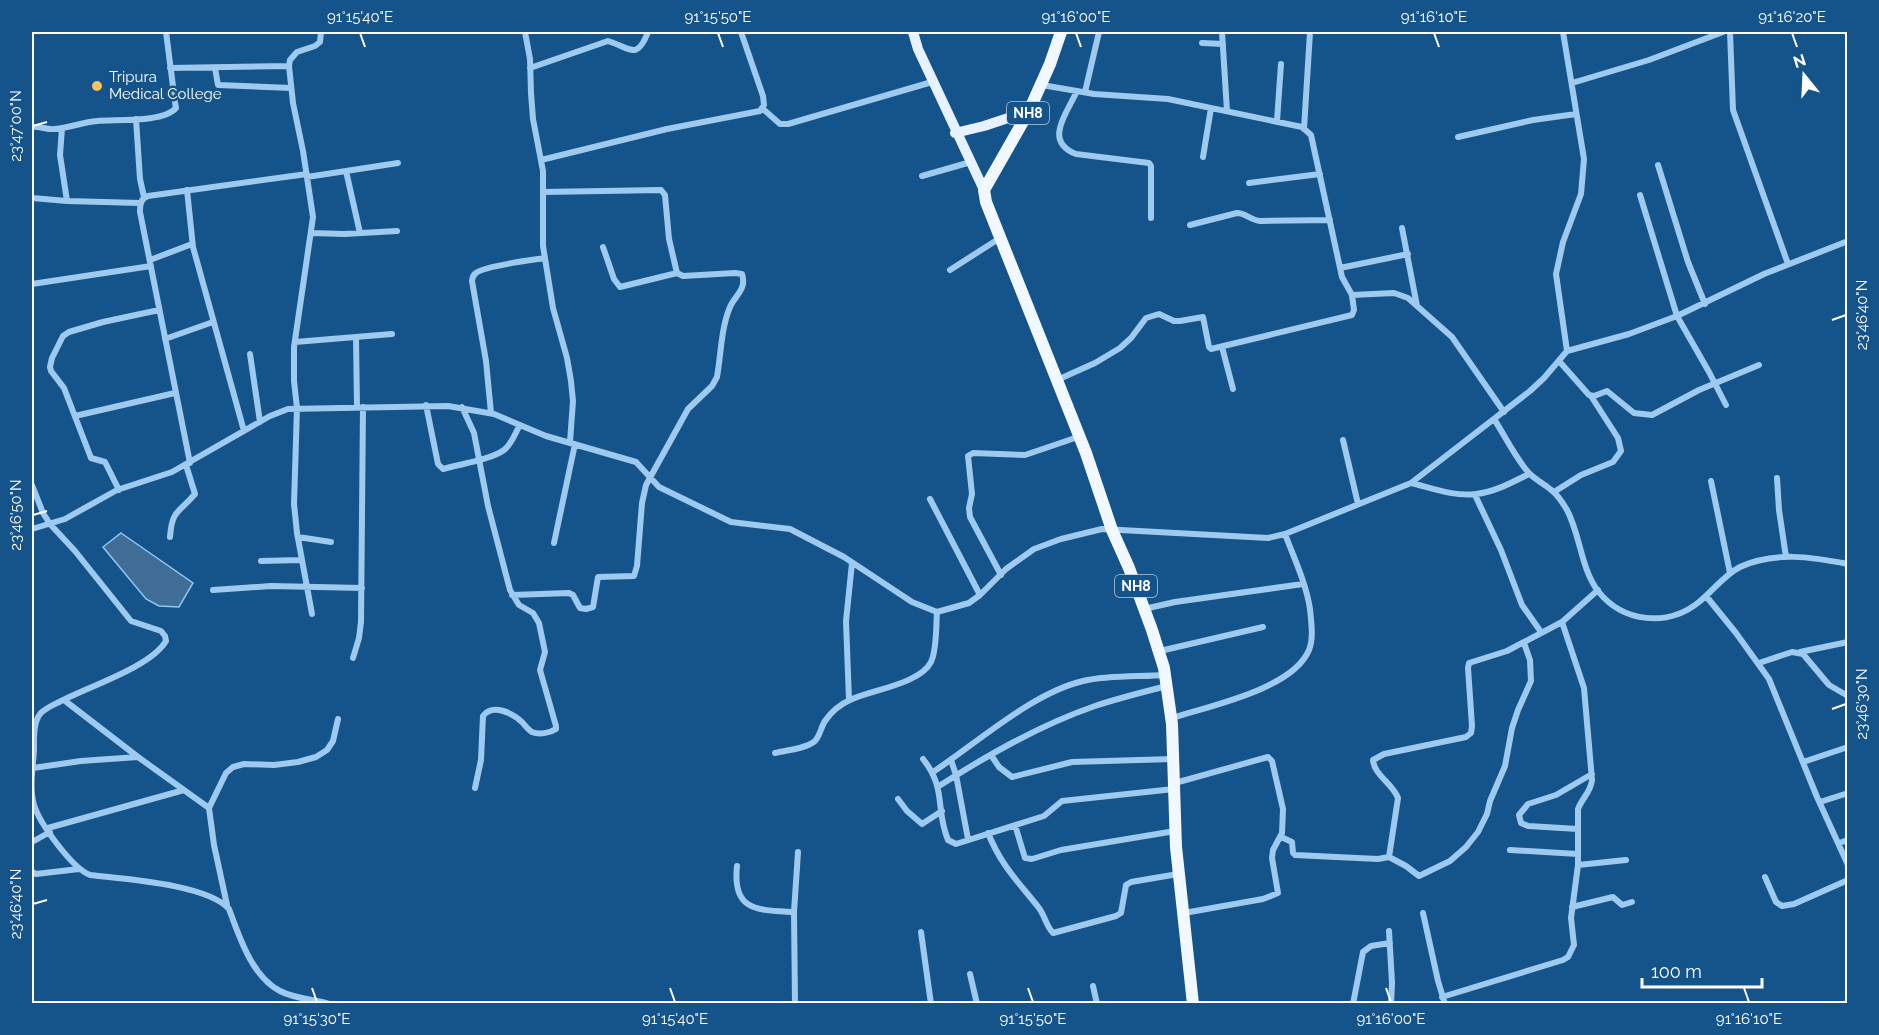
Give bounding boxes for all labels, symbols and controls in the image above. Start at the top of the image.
text: 91°15'40"E [327,8,393,26]
text: 91°15'50"E [685,8,751,26]
text: 91°16'00"E [1042,8,1111,26]
text: 91°16'10"E [1401,8,1467,26]
text: 91°16'20"E [1758,8,1826,26]
north arrow [1774,45,1834,105]
text: N [1791,50,1808,72]
place label: Tripura Medical College [109,68,222,103]
marker: Tripura Medical College [90,79,104,93]
text: 23°47'00"N [7,90,25,162]
road number: NH8 [1007,102,1049,124]
text: 23°46'40"N [1853,280,1871,350]
text: 23°46'50"N [7,479,25,551]
road number: NH8 [1115,575,1157,597]
text: 23°46'30"N [1853,668,1871,740]
text: 23°46'40"N [7,869,25,939]
scale bar [1642,951,1762,989]
text: 100 m [1651,961,1702,982]
text: 91°15'30"E [284,1010,350,1028]
text: 91°15'40"E [642,1010,708,1028]
text: 91°15'50"E [1000,1010,1066,1028]
text: 91°16'00"E [1357,1010,1426,1028]
text: 91°16'10"E [1716,1010,1782,1028]

